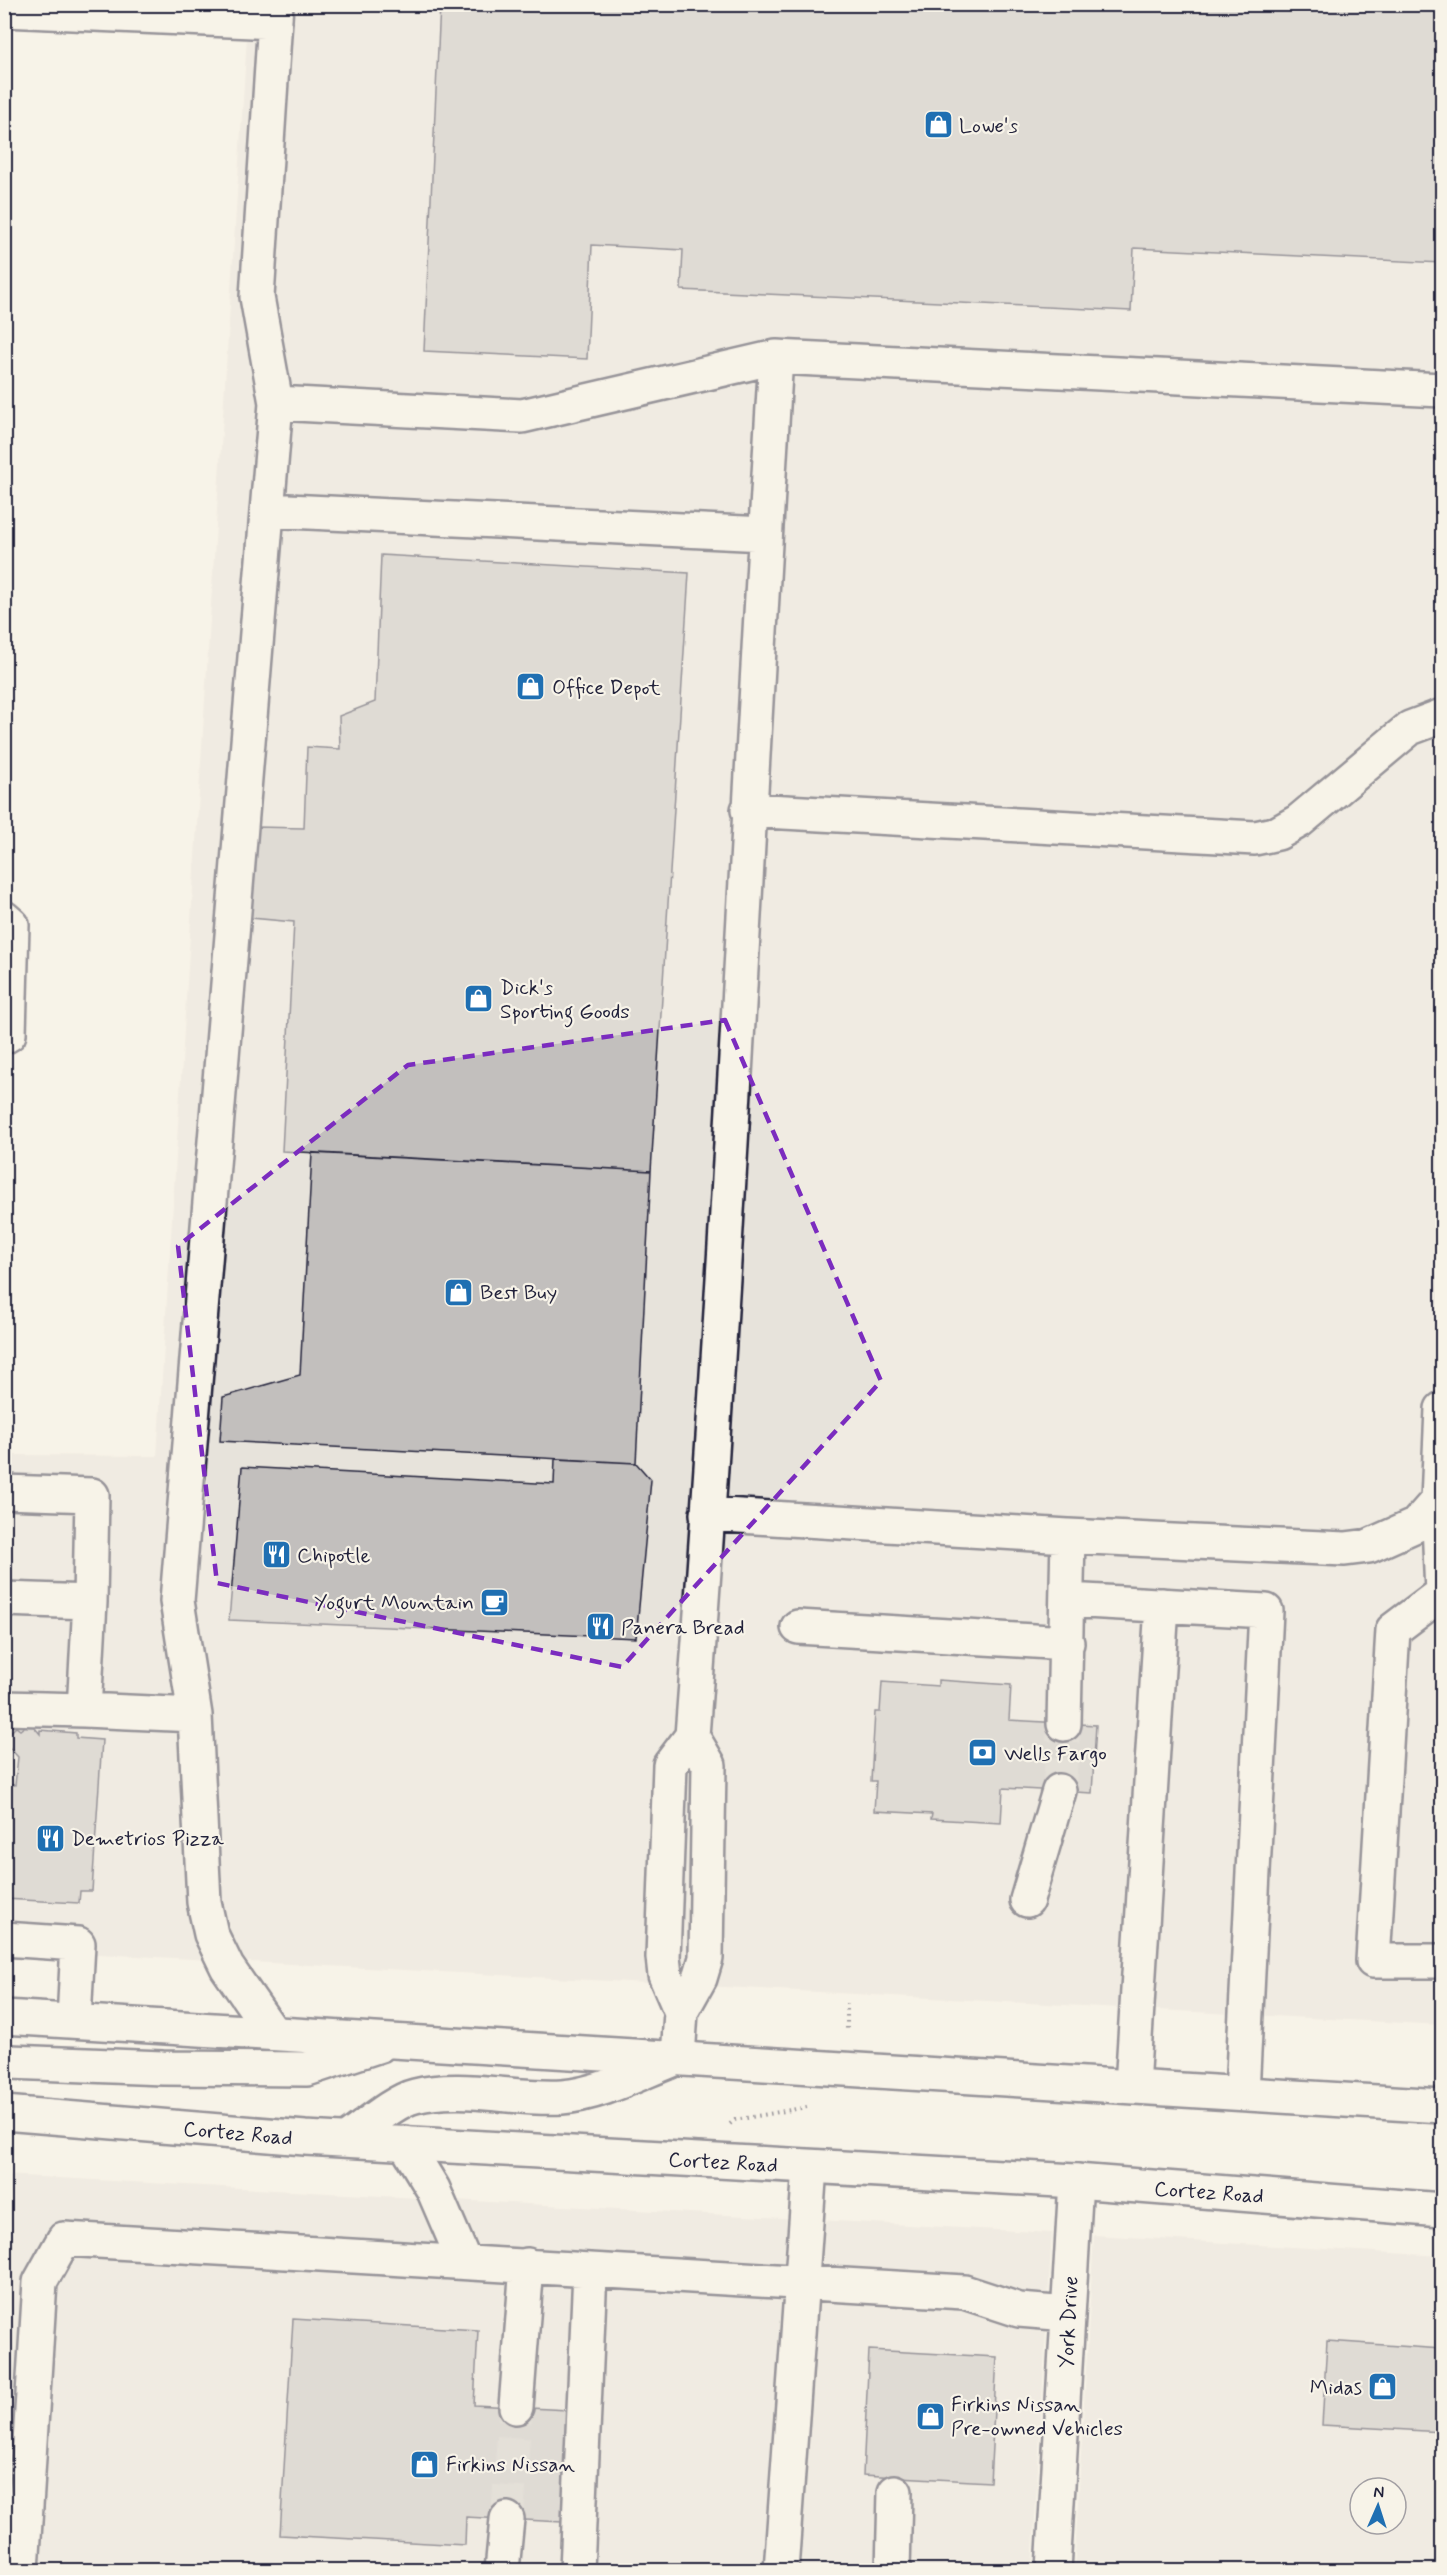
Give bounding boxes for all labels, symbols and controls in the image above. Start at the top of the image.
shop icon: Lowe's [922,109,954,141]
place label: Lowe's [959,112,1018,140]
shop icon: Office Depot [515,671,547,703]
place label: Office Depot [552,674,661,702]
place label: Dick's Sporting Goods [500,974,630,1028]
shop icon: Dick's Sporting Goods [463,983,495,1015]
shop icon: Best Buy [443,1276,475,1308]
place label: Best Buy [480,1279,557,1307]
restaurant icon: Chipotle [260,1539,292,1571]
place label: Chipotle [297,1542,370,1570]
cafe icon: Yogurt Mountain [479,1586,511,1618]
place label: Yogurt Mountain [314,1589,474,1619]
restaurant icon: Panera Bread [584,1611,616,1643]
place label: Panera Bread [621,1614,745,1642]
bank icon: Wells Fargo [967,1737,999,1769]
place label: Wells Fargo [1004,1740,1107,1768]
restaurant icon: Demetrios Pizza [34,1822,66,1854]
place label: Demetrios Pizza [71,1825,224,1853]
street label: Cortez Road [182,2115,294,2153]
street label: Cortez Road [667,2146,778,2180]
street label: Cortez Road [1153,2175,1265,2211]
street label: York Drive [1053,2275,1085,2369]
shop icon: Midas [1367,2371,1399,2403]
place label: Midas [1310,2374,1362,2402]
place label: Firkins Nissan Pre-owned Vehicles [951,2391,1123,2443]
shop icon: Firkins Nissan Pre-owned Vehicles [914,2400,946,2432]
shop icon: Firkins Nissan [409,2448,441,2480]
place label: Firkins Nissan [446,2451,575,2479]
north arrow [1348,2476,1408,2536]
text: N [1373,2482,1385,2503]

